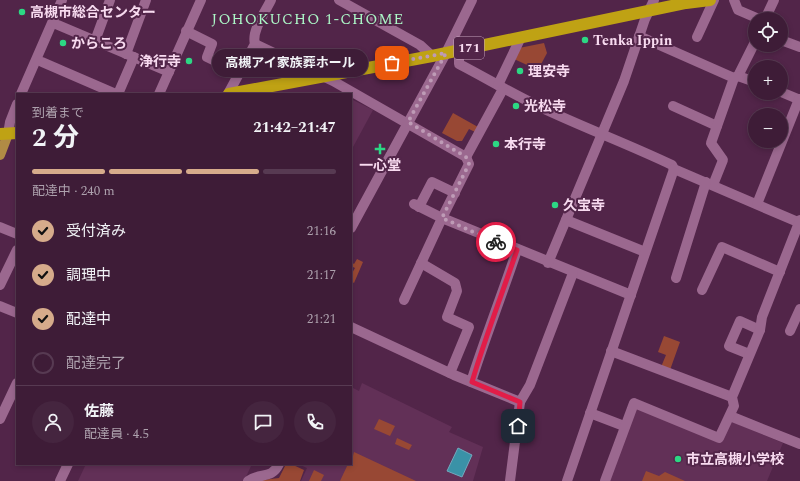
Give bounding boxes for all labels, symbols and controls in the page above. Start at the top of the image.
place label: 高槻市総合センター [30,2,156,23]
marker: 高槻市総合センター [17,7,27,17]
district label: JOHOKUCHO 1-CHOME [212,8,404,31]
map controls [748,12,788,148]
button: locate [748,12,788,52]
place label: Tenka Ippin [593,30,673,51]
place label: からころ [71,33,127,54]
marker: Tenka Ippin [580,35,590,45]
road number: 171 [454,37,484,59]
marker: からころ [58,38,68,48]
pin [375,46,409,80]
callout: 高槻アイ家族葬ホール [212,49,368,77]
place label: 浄行寺 [139,51,181,72]
icon: bag [381,52,403,74]
text: 高槻アイ家族葬ホール [225,53,355,73]
marker: 浄行寺 [184,56,194,66]
button: + [748,60,788,100]
place label: 理安寺 [528,61,570,82]
marker: 理安寺 [515,66,525,76]
place label: 光松寺 [524,96,566,117]
marker: 光松寺 [511,101,521,111]
text: 到着まで [32,103,84,123]
button: − [748,108,788,148]
text: 21:42–21:47 [253,116,336,139]
text: 2 分 [32,118,79,158]
place label: 本行寺 [504,134,546,155]
marker: 本行寺 [491,139,501,149]
marker: 一心堂 [374,143,386,155]
place label: 一心堂 [359,155,401,176]
text: 配達中 · 240 m [32,181,115,201]
place label: 久宝寺 [563,195,605,216]
marker: 久宝寺 [550,200,560,210]
icon: check [32,220,54,242]
text: 受付済み [66,220,126,243]
text: 21:16 [307,221,336,241]
courier [476,222,516,262]
icon: bike [485,231,507,253]
icon: check [32,264,54,286]
text: 調理中 [66,264,111,287]
text: 21:17 [307,265,336,285]
icon: check [32,308,54,330]
text: 配達中 [66,308,111,331]
text: 21:21 [307,309,336,329]
text: 配達完了 [66,352,126,375]
text: 佐藤 [84,400,114,423]
button: person [32,401,74,443]
button: chat [242,401,284,443]
button: phone [294,401,336,443]
pin [501,409,535,443]
icon: home [507,415,529,437]
text: 配達員 · 4.5 [84,424,149,444]
place label: 市立高槻小学校 [686,449,784,470]
marker: 市立高槻小学校 [673,454,683,464]

